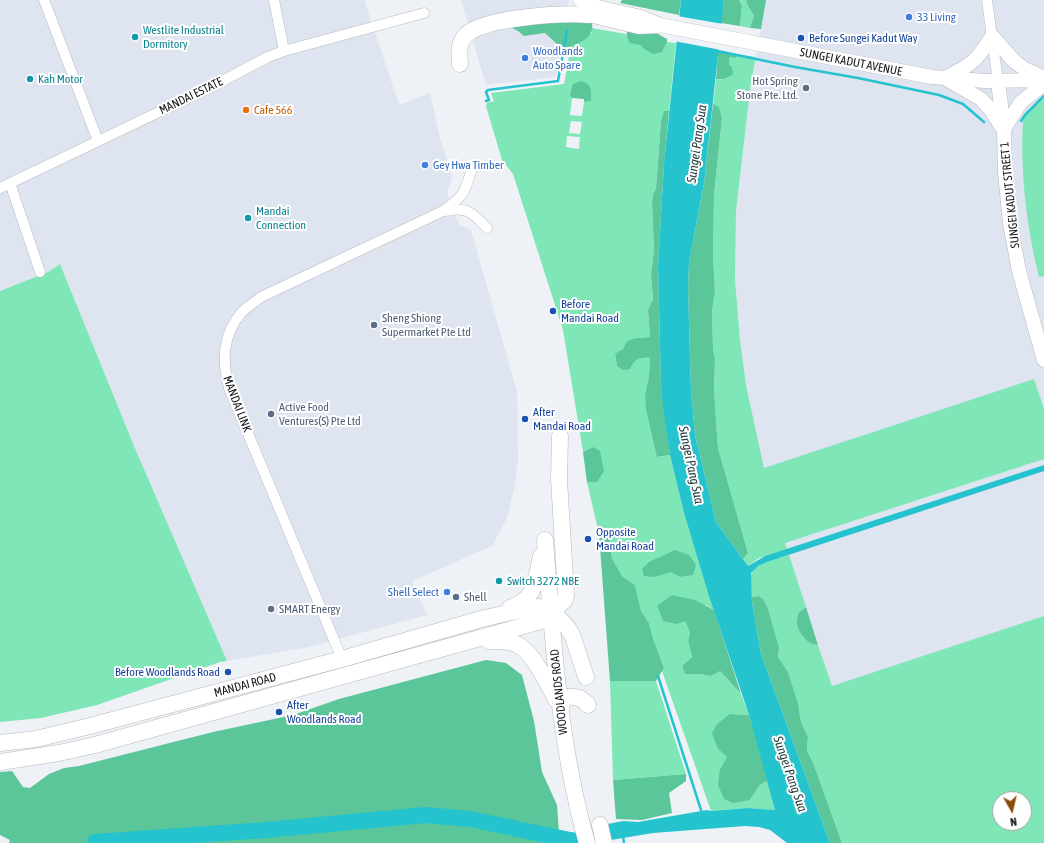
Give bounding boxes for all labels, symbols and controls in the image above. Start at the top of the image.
place label: 33 Living [917,10,956,24]
marker: 33 Living [904,12,914,22]
place label: Westlite Industrial Dormitory [143,23,224,51]
place label: Before Sungei Kadut Way [809,31,918,45]
marker: Westlite Industrial Dormitory [130,32,140,42]
marker: Before Sungei Kadut Way [796,33,806,43]
place label: Woodlands Auto Spare [533,44,583,72]
street label: SUNGEI KADUT AVENUE [799,45,903,79]
marker: Woodlands Auto Spare [520,53,530,63]
place label: Kah Motor [38,72,83,86]
marker: Kah Motor [25,74,35,84]
street label: MANDAI ESTATE [157,74,225,118]
place label: Hot Spring Stone Pte. Ltd. [737,74,798,102]
marker: Hot Spring Stone Pte. Ltd. [801,83,811,93]
place label: Cafe 566 [254,103,292,117]
water label: Sungei Pang Sua [684,104,710,184]
marker: Cafe 566 [241,105,251,115]
street label: SUNGEI KADUT STREET 1 [997,141,1023,249]
place label: Gey Hwa Timber [433,158,504,172]
marker: Gey Hwa Timber [420,160,430,170]
place label: Mandai Connection [256,204,306,232]
marker: Mandai Connection [243,213,253,223]
place label: Before Mandai Road [561,297,619,325]
marker: Before Mandai Road [548,306,558,316]
place label: Sheng Shiong Supermarket Pte Ltd [382,311,471,339]
marker: Sheng Shiong Supermarket Pte Ltd [369,320,379,330]
street label: MANDAI LINK [220,374,254,434]
place label: Active Food Ventures(S) Pte Ltd [279,400,361,428]
place label: After Mandai Road [533,405,591,433]
marker: Active Food Ventures(S) Pte Ltd [266,409,276,419]
marker: After Mandai Road [520,414,530,424]
water label: Sungei Pang Sua [675,425,707,505]
place label: Opposite Mandai Road [596,525,654,553]
marker: Opposite Mandai Road [583,534,593,544]
place label: Switch 3272 NBE [507,574,579,588]
marker: Switch 3272 NBE [494,576,504,586]
place label: Shell Select [388,585,439,599]
marker: Shell Select [442,587,452,597]
place label: Shell [464,590,487,604]
marker: Shell [451,592,461,602]
place label: SMART Energy [279,602,341,616]
marker: SMART Energy [266,604,276,614]
street label: WOODLANDS ROAD [547,649,571,735]
place label: Before Woodlands Road [115,665,220,679]
marker: Before Woodlands Road [223,667,233,677]
street label: MANDAI ROAD [212,670,278,700]
place label: After Woodlands Road [287,698,361,726]
marker: After Woodlands Road [274,707,284,717]
water label: Sungei Pang Sua [770,734,810,814]
north arrow [992,791,1032,831]
text: N [1009,815,1018,828]

